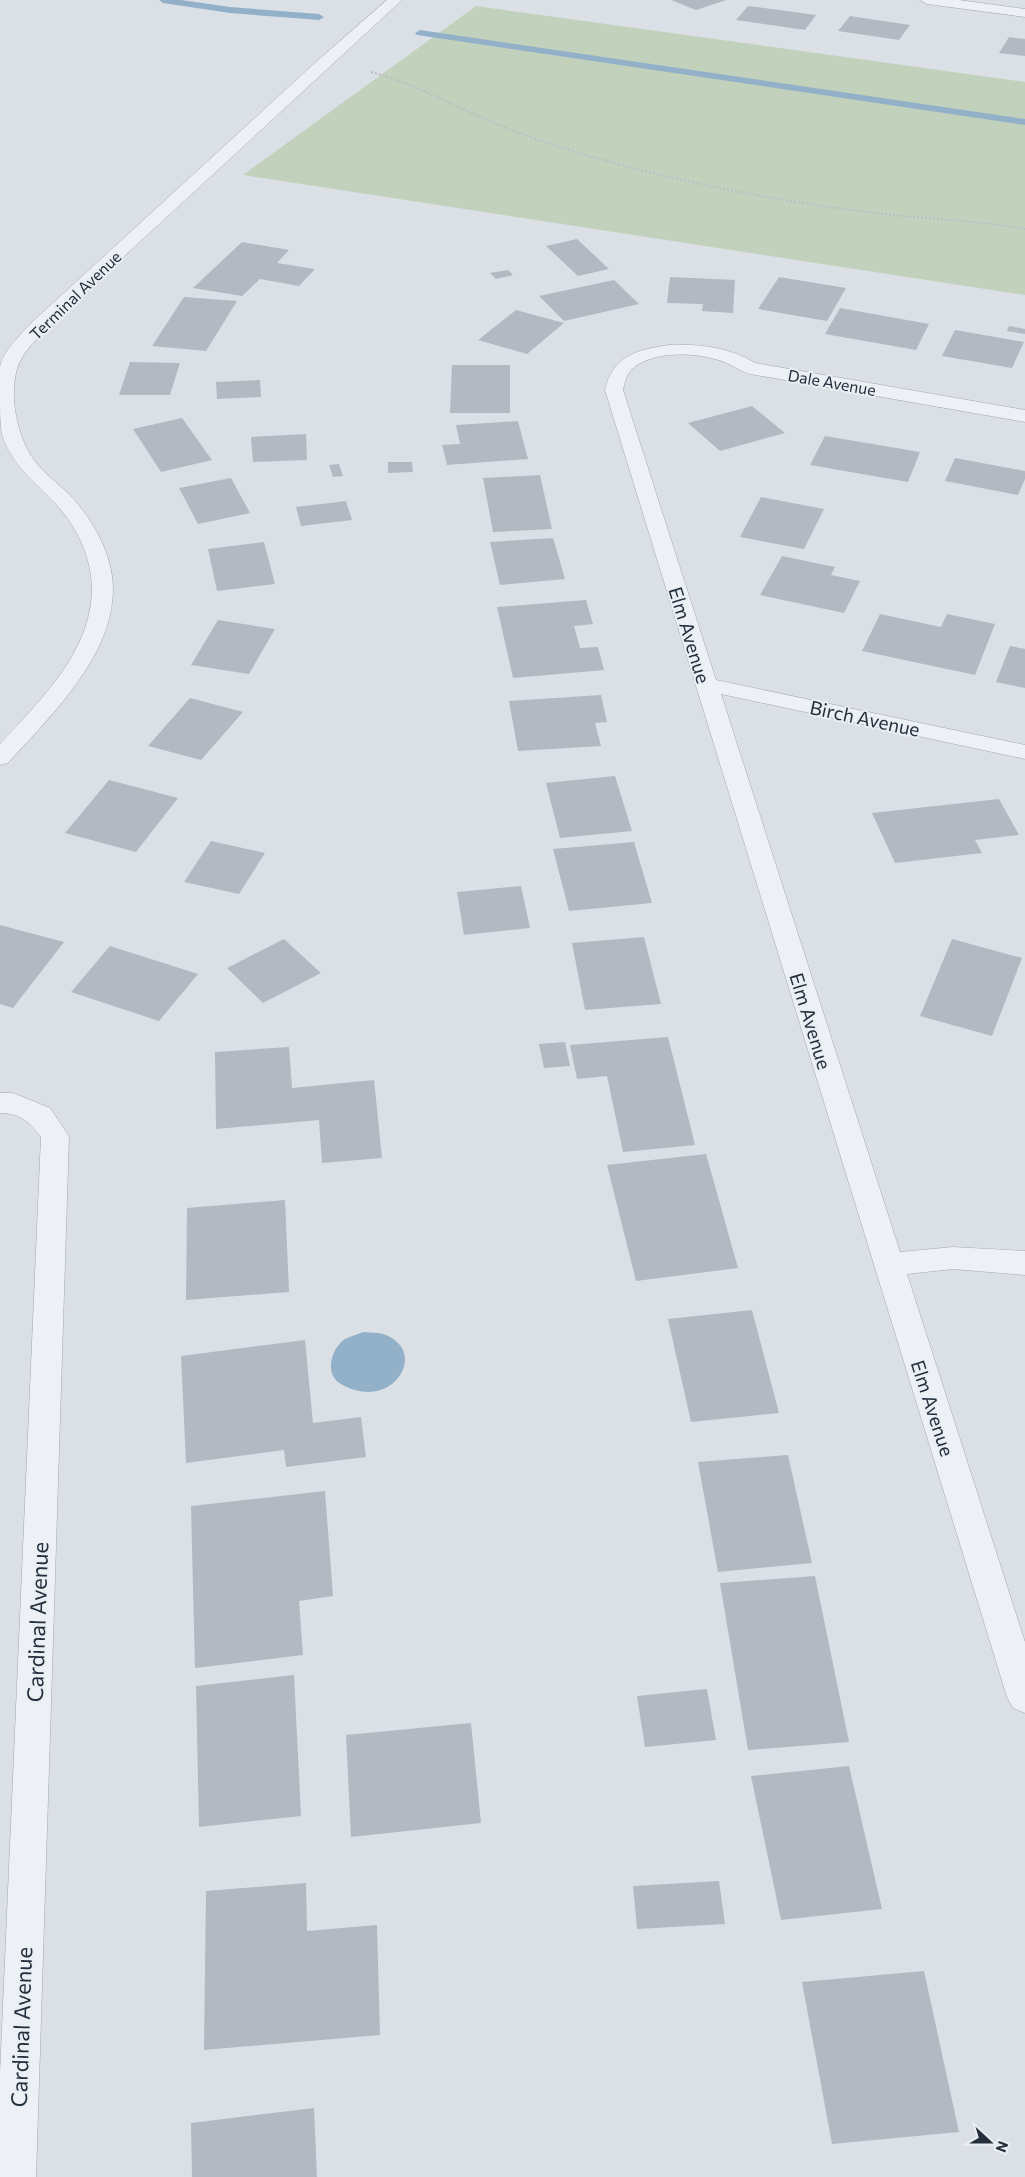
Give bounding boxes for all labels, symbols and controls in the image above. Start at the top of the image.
street label: Terminal Avenue [25,247,125,343]
street label: Dale Avenue [786,365,878,399]
street label: Elm Avenue [664,584,716,686]
street label: Birch Avenue [808,695,922,741]
street label: Elm Avenue [785,970,837,1072]
street label: Elm Avenue [907,1357,959,1459]
street label: Cardinal Avenue [21,1541,53,1703]
street label: Cardinal Avenue [5,1946,37,2108]
north arrow [965,2117,1015,2167]
text: N [993,2139,1012,2155]

